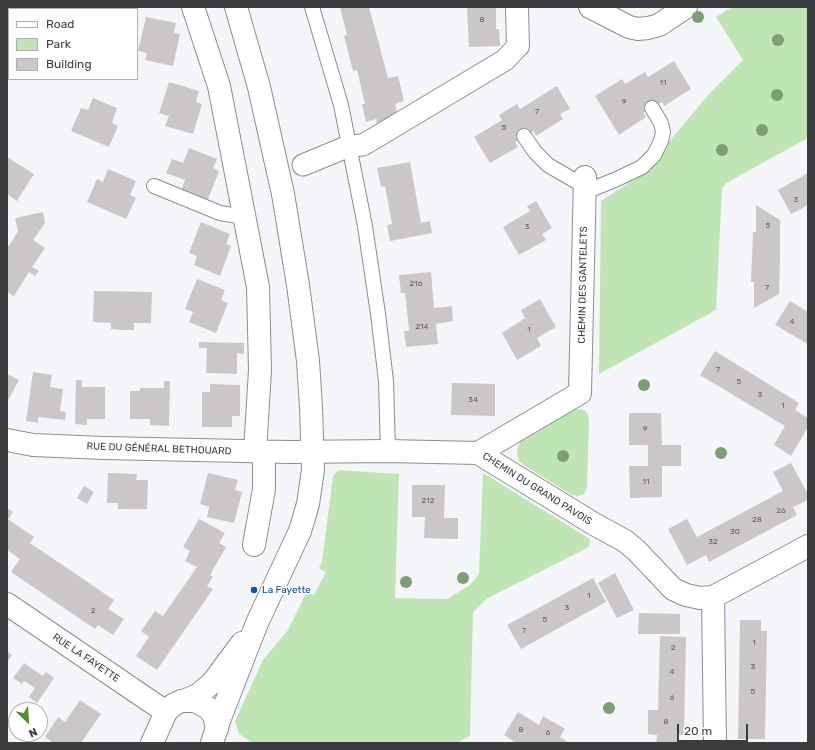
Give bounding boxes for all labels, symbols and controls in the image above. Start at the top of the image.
legend [8,8,138,80]
house number: 8 [479,15,485,25]
text: Road [46,17,74,31]
text: Park [46,37,71,51]
text: Building [46,57,92,71]
house number: 11 [660,78,666,88]
house number: 9 [622,97,626,107]
house number: 7 [535,107,539,117]
house number: 5 [502,123,506,133]
house number: 3 [794,195,798,205]
house number: 5 [766,221,770,231]
house number: 3 [525,222,529,232]
street label: CHEMIN DES GANTELETS [576,226,590,344]
house number: 216 [410,279,422,289]
house number: 7 [765,283,769,293]
house number: 4 [790,317,794,327]
house number: 214 [415,322,429,332]
house number: 1 [527,325,531,335]
house number: 7 [716,365,720,375]
house number: 5 [737,377,741,387]
house number: 3 [758,390,762,400]
house number: 34 [468,395,478,405]
house number: 1 [781,401,785,411]
house number: 9 [643,424,647,434]
street label: RUE DU GÉNÉRAL BETHOUARD [86,440,232,458]
street label: CHEMIN DU GRAND PAVOIS [480,450,594,528]
house number: 11 [643,477,649,487]
house number: 212 [422,496,434,506]
house number: 26 [776,506,786,516]
house number: 28 [752,515,762,525]
house number: 30 [730,527,740,537]
house number: 32 [708,537,718,547]
place label: La Fayette [262,584,311,596]
marker: La Fayette [249,585,259,595]
house number: 1 [587,591,591,601]
house number: 3 [565,603,569,613]
house number: 2 [91,606,95,616]
house number: 5 [543,615,547,625]
house number: 7 [522,626,526,636]
street label: RUE LA FAYETTE [50,631,122,685]
house number: 1 [752,638,756,648]
house number: 2 [671,643,675,653]
house number: 3 [751,662,755,672]
house number: 4 [670,667,674,677]
house number: 5 [751,687,755,697]
house number: 6 [670,693,674,703]
north arrow [8,702,48,742]
scale bar [679,716,750,742]
house number: 8 [663,717,669,727]
text: 20 m [684,724,712,738]
text: N [27,725,39,740]
house number: 8 [518,725,524,735]
house number: 6 [546,728,550,738]

